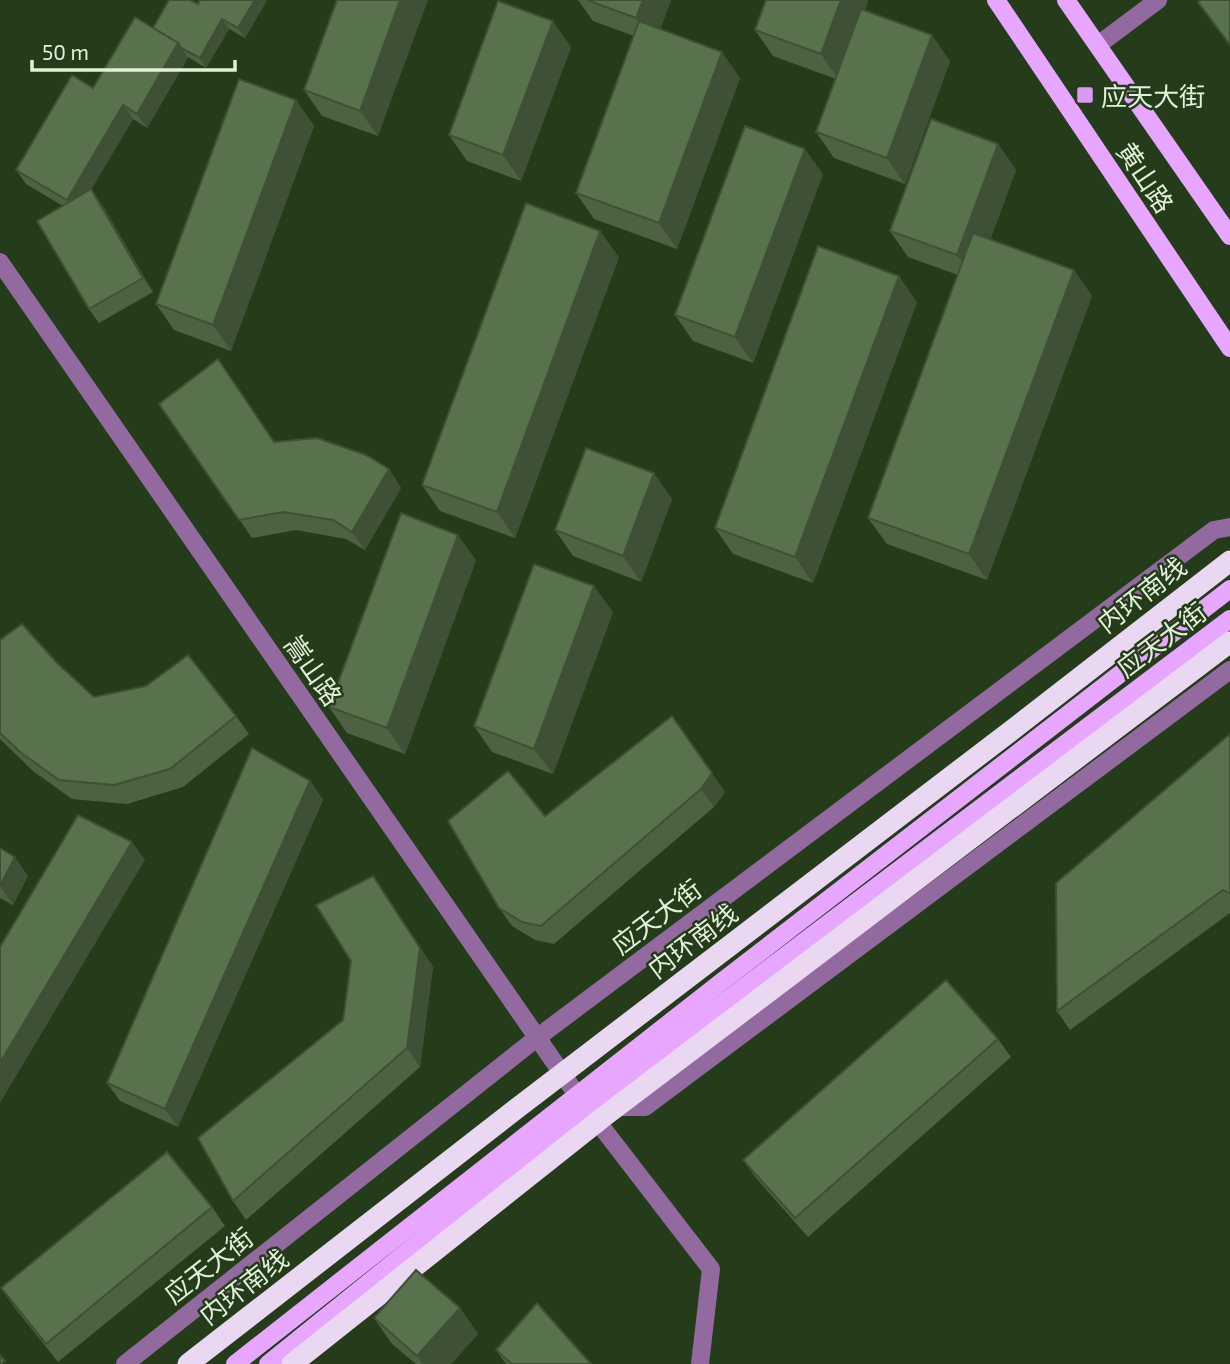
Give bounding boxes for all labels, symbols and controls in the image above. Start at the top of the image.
scale bar [32,28,234,72]
text: 50 m [42,39,89,64]
place label: 应天大街 [1101,80,1205,111]
marker: 应天大街 [1075,85,1095,105]
street label: 黄山路 [1111,136,1181,218]
street label: 内环南线 [1090,550,1192,638]
street label: 应天大街 [1110,595,1212,683]
street label: 嵩山路 [279,629,349,711]
street label: 应天大街 [605,872,707,960]
street label: 内环南线 [641,896,743,984]
street label: 应天大街 [157,1221,259,1309]
street label: 内环南线 [192,1242,294,1330]

